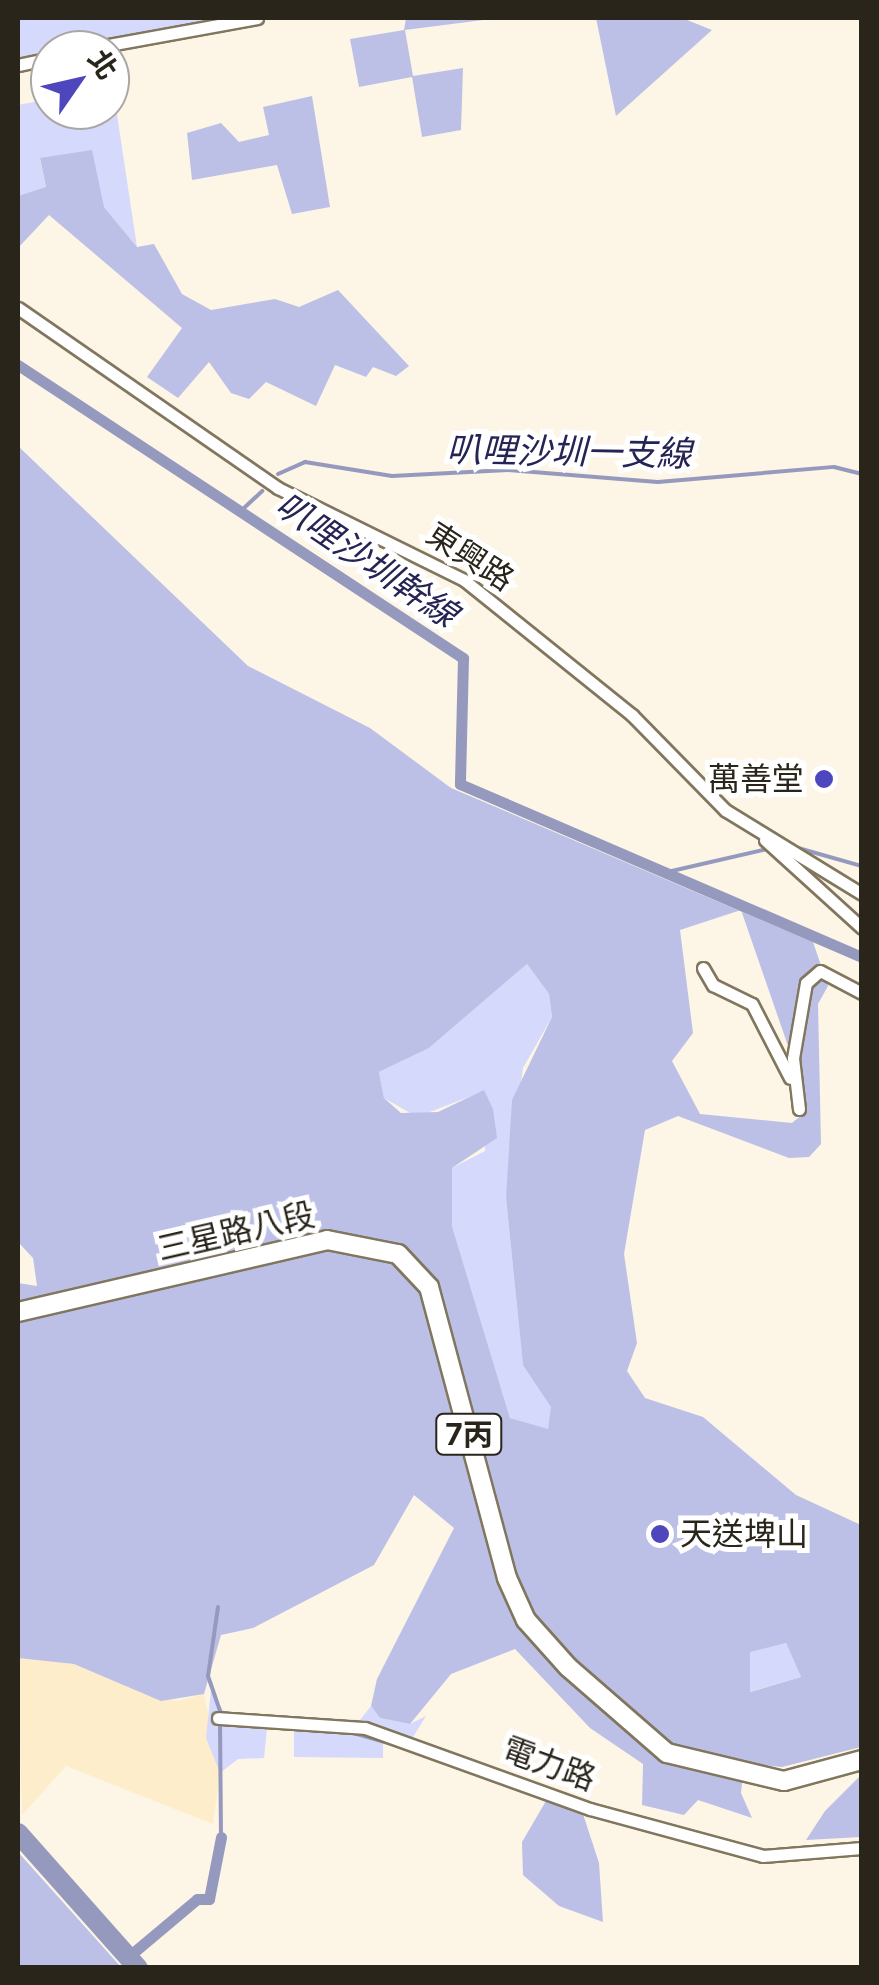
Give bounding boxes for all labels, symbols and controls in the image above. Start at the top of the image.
north arrow [30,30,130,130]
text: 北 [81,43,125,85]
water label: 叭哩沙圳一支線 [446,428,692,474]
water label: 叭哩沙圳幹線 [268,483,466,635]
street label: 東興路 [419,515,521,599]
place label: 萬善堂 [708,760,804,798]
marker: 萬善堂 [813,768,835,790]
street label: 三星路八段 [154,1195,318,1269]
road number: 7丙 [434,1409,504,1459]
place label: 天送埤山 [680,1515,808,1553]
marker: 天送埤山 [649,1523,671,1545]
street label: 電力路 [497,1730,601,1798]

